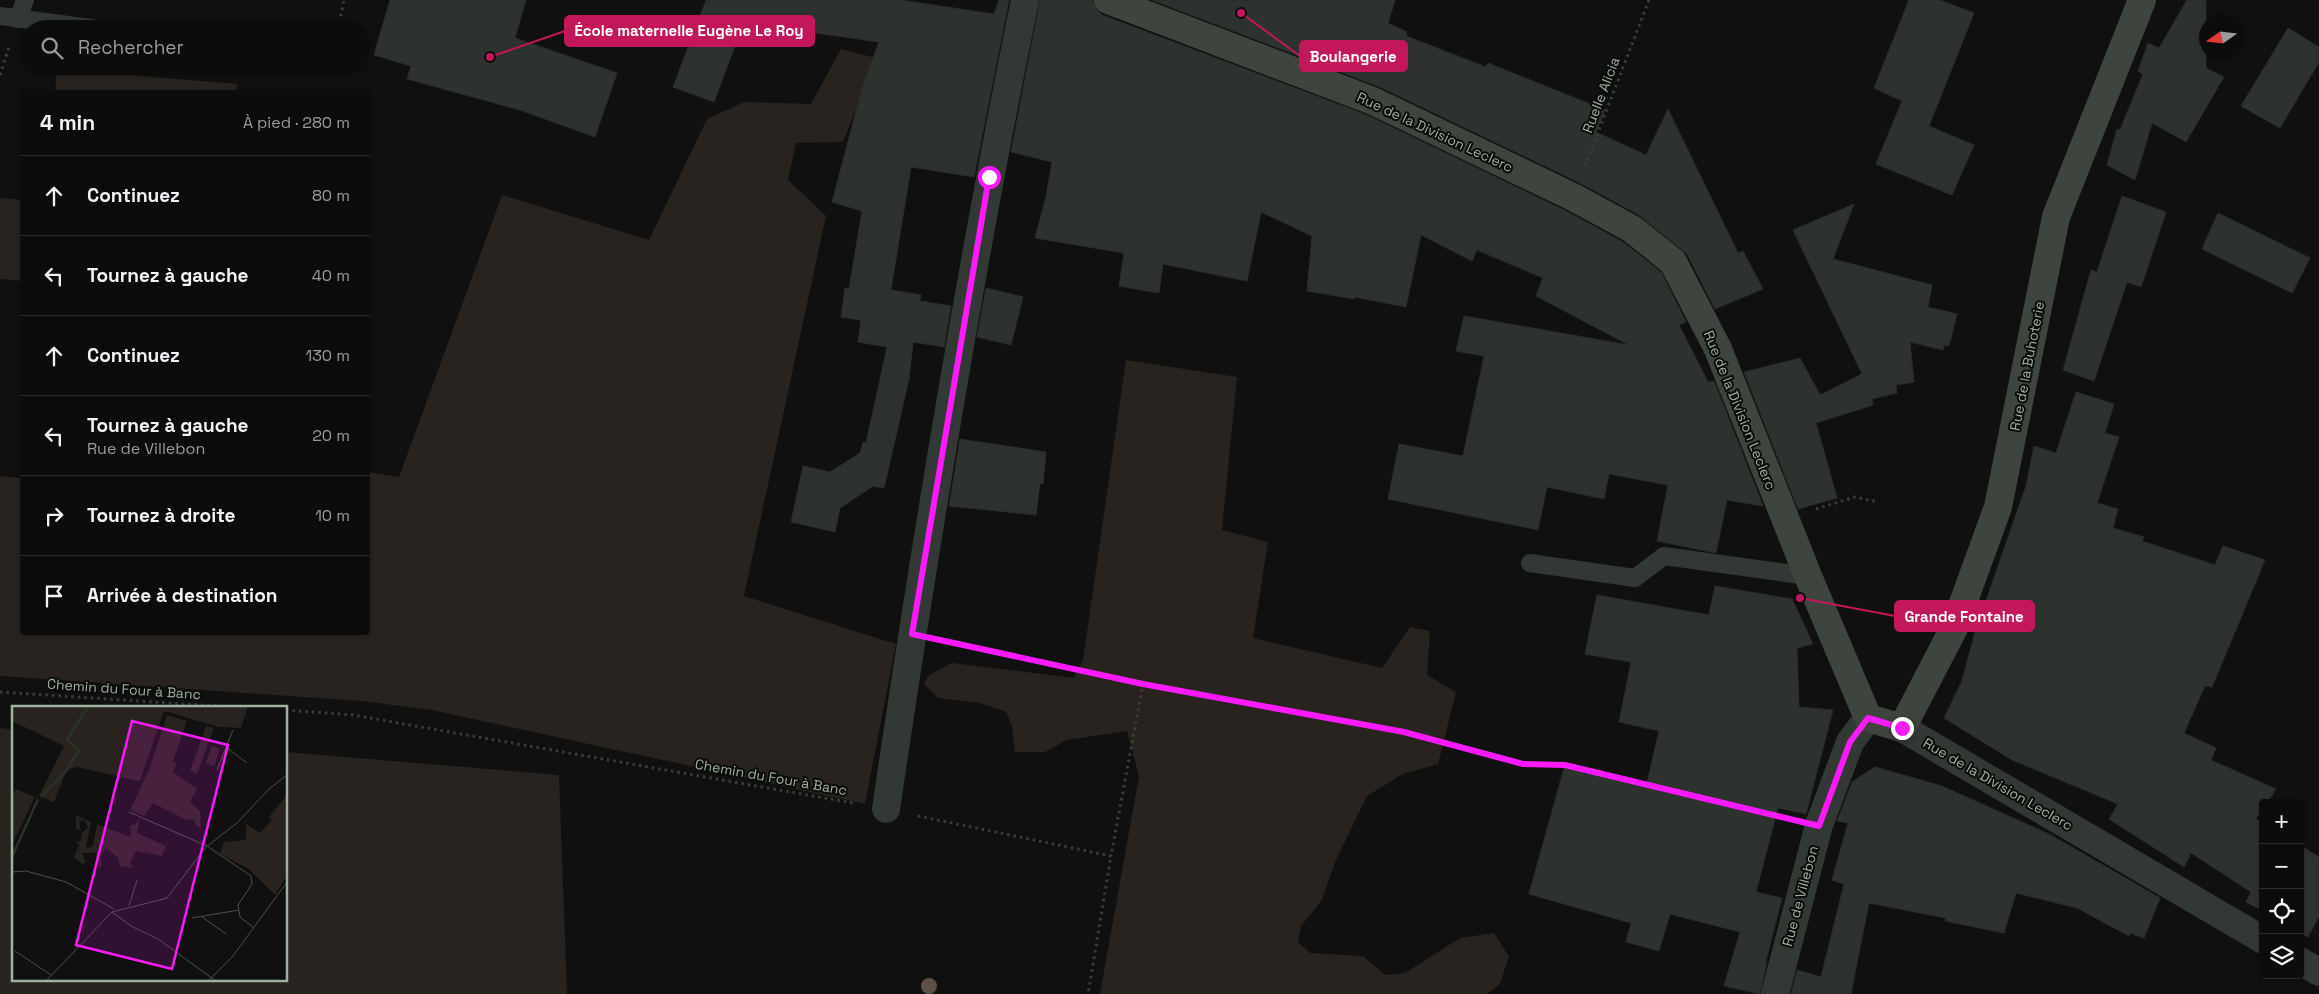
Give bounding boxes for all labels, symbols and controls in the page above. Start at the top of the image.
north arrow [2199,15,2244,60]
callout: École maternelle Eugène Le Roy [565,16,814,46]
search box [20,20,370,75]
text: École maternelle Eugène Le Roy [574,21,804,40]
icon: search [38,34,66,62]
text: Rechercher [78,35,184,60]
callout: Boulangerie [1300,41,1407,71]
text: Boulangerie [1309,47,1397,66]
street label: Ruelle Alicia [1578,55,1624,135]
street label: Rue de la Division Leclerc [1354,88,1516,176]
text: 4 min [40,109,95,136]
text: À pied · 280 m [243,112,350,133]
route start [978,166,1001,189]
icon: ahead [40,182,68,210]
text: Continuez [87,183,180,208]
text: 80 m [312,185,350,206]
icon: left [40,262,68,290]
text: Tournez à gauche [87,263,249,288]
text: 40 m [312,265,350,286]
street label: Rue de la Buhoterie [2006,300,2048,432]
street label: Rue de la Division Leclerc [1700,328,1780,492]
icon: ahead [40,342,68,370]
text: Continuez [87,343,180,368]
text: 130 m [306,345,350,366]
text: Tournez à gauche [87,413,249,438]
icon: left [40,422,68,450]
text: 20 m [312,425,350,446]
text: Rue de Villebon [87,438,205,459]
icon: right [40,502,68,530]
text: Tournez à droite [87,503,236,528]
text: 10 m [315,505,350,526]
icon: arrive [40,582,68,610]
text: Arrivée à destination [87,583,277,608]
callout: Grande Fontaine [1895,601,2034,631]
text: Grande Fontaine [1904,607,2024,626]
street label: Chemin du Four à Banc [46,675,202,703]
inset map [12,706,288,982]
route end [1891,717,1914,740]
street label: Rue de la Division Leclerc [1920,734,2076,834]
street label: Chemin du Four à Banc [694,755,848,799]
map controls [2259,799,2304,979]
button: + [2259,799,2304,844]
street label: Rue de Villebon [1778,844,1822,948]
button: − [2259,844,2304,889]
button: locate [2259,889,2304,934]
button: layers [2259,934,2304,979]

